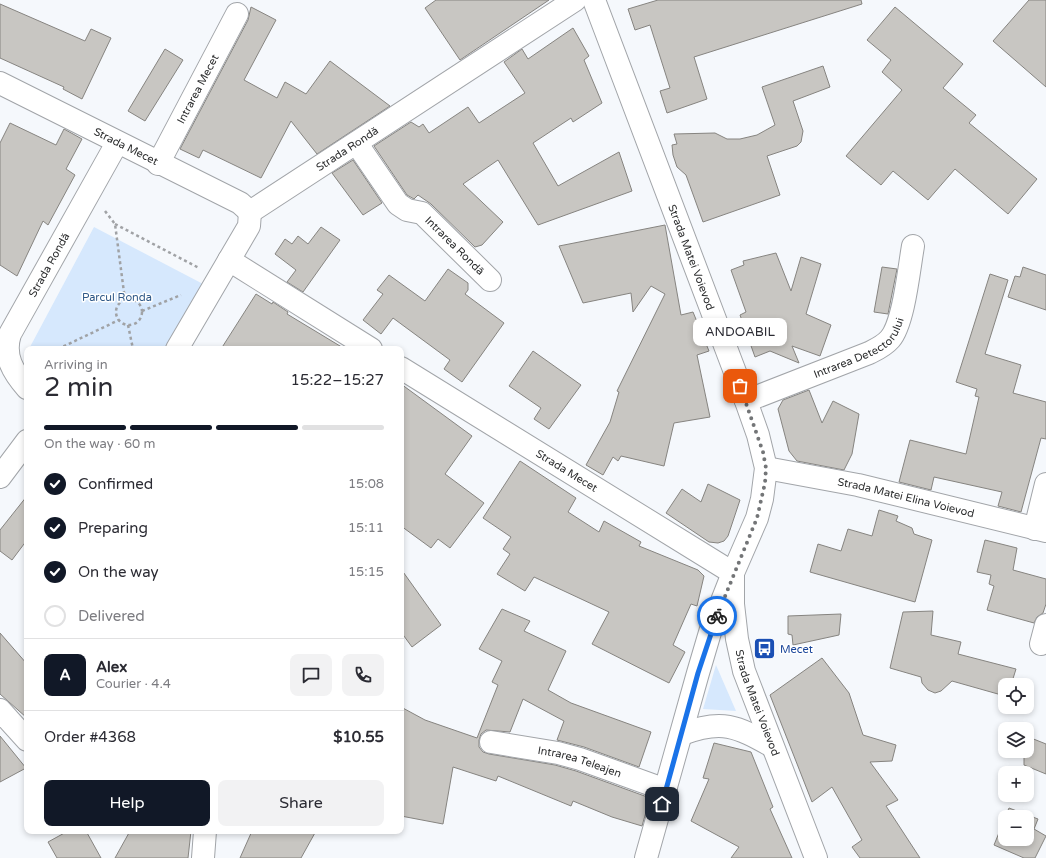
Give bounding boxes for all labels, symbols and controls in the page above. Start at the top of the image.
street label: Intrarea Mecet [174,52,222,126]
street label: Strada Rondă [314,124,381,174]
street label: Strada Mecet [92,125,160,168]
street label: Strada Matei Voievod [665,203,717,312]
street label: Intrarea Rondă [422,214,487,278]
street label: Strada Rondă [26,231,72,299]
park label: Parcul Ronda [82,291,152,304]
street label: Intrarea Detectorului [812,316,907,381]
callout: ANDOABIL [693,318,787,346]
text: ANDOABIL [705,324,775,340]
text: Arriving in [44,357,108,373]
pin [723,369,757,403]
text: 15:22–15:27 [291,371,384,389]
text: 2 min [44,372,113,403]
icon: bag [729,375,751,397]
text: On the way · 60 m [44,436,156,452]
street label: Strada Mecet [533,447,600,495]
icon: check [44,473,66,495]
text: Confirmed [78,475,153,493]
street label: Strada Matei Elina Voievod [836,475,976,520]
text: 15:08 [348,476,384,492]
icon: check [44,517,66,539]
text: Preparing [78,519,148,537]
text: 15:11 [348,520,384,536]
icon: check [44,561,66,583]
text: On the way [78,563,158,581]
text: 15:15 [348,564,384,580]
courier [697,596,737,636]
icon: bike [706,605,728,627]
text: Delivered [78,607,145,625]
bus stop icon: Mecet [751,636,777,662]
place label: Mecet [780,643,813,656]
street label: Strada Matei Voievod [733,649,782,758]
button: chat [290,654,332,696]
button: phone [342,654,384,696]
text: Alex [96,658,127,676]
text: A [59,666,71,684]
text: Courier · 4.4 [96,676,171,692]
map controls [998,678,1034,846]
button: locate [998,678,1034,714]
button: layers [998,722,1034,758]
text: Order #4368 [44,728,136,746]
text: $10.55 [333,728,384,746]
street label: Intrarea Teleajen [537,744,623,780]
button: + [998,766,1034,802]
button: Help [44,780,210,826]
button: Share [218,780,384,826]
pin [645,787,679,821]
icon: home [651,793,673,815]
button: − [998,810,1034,846]

